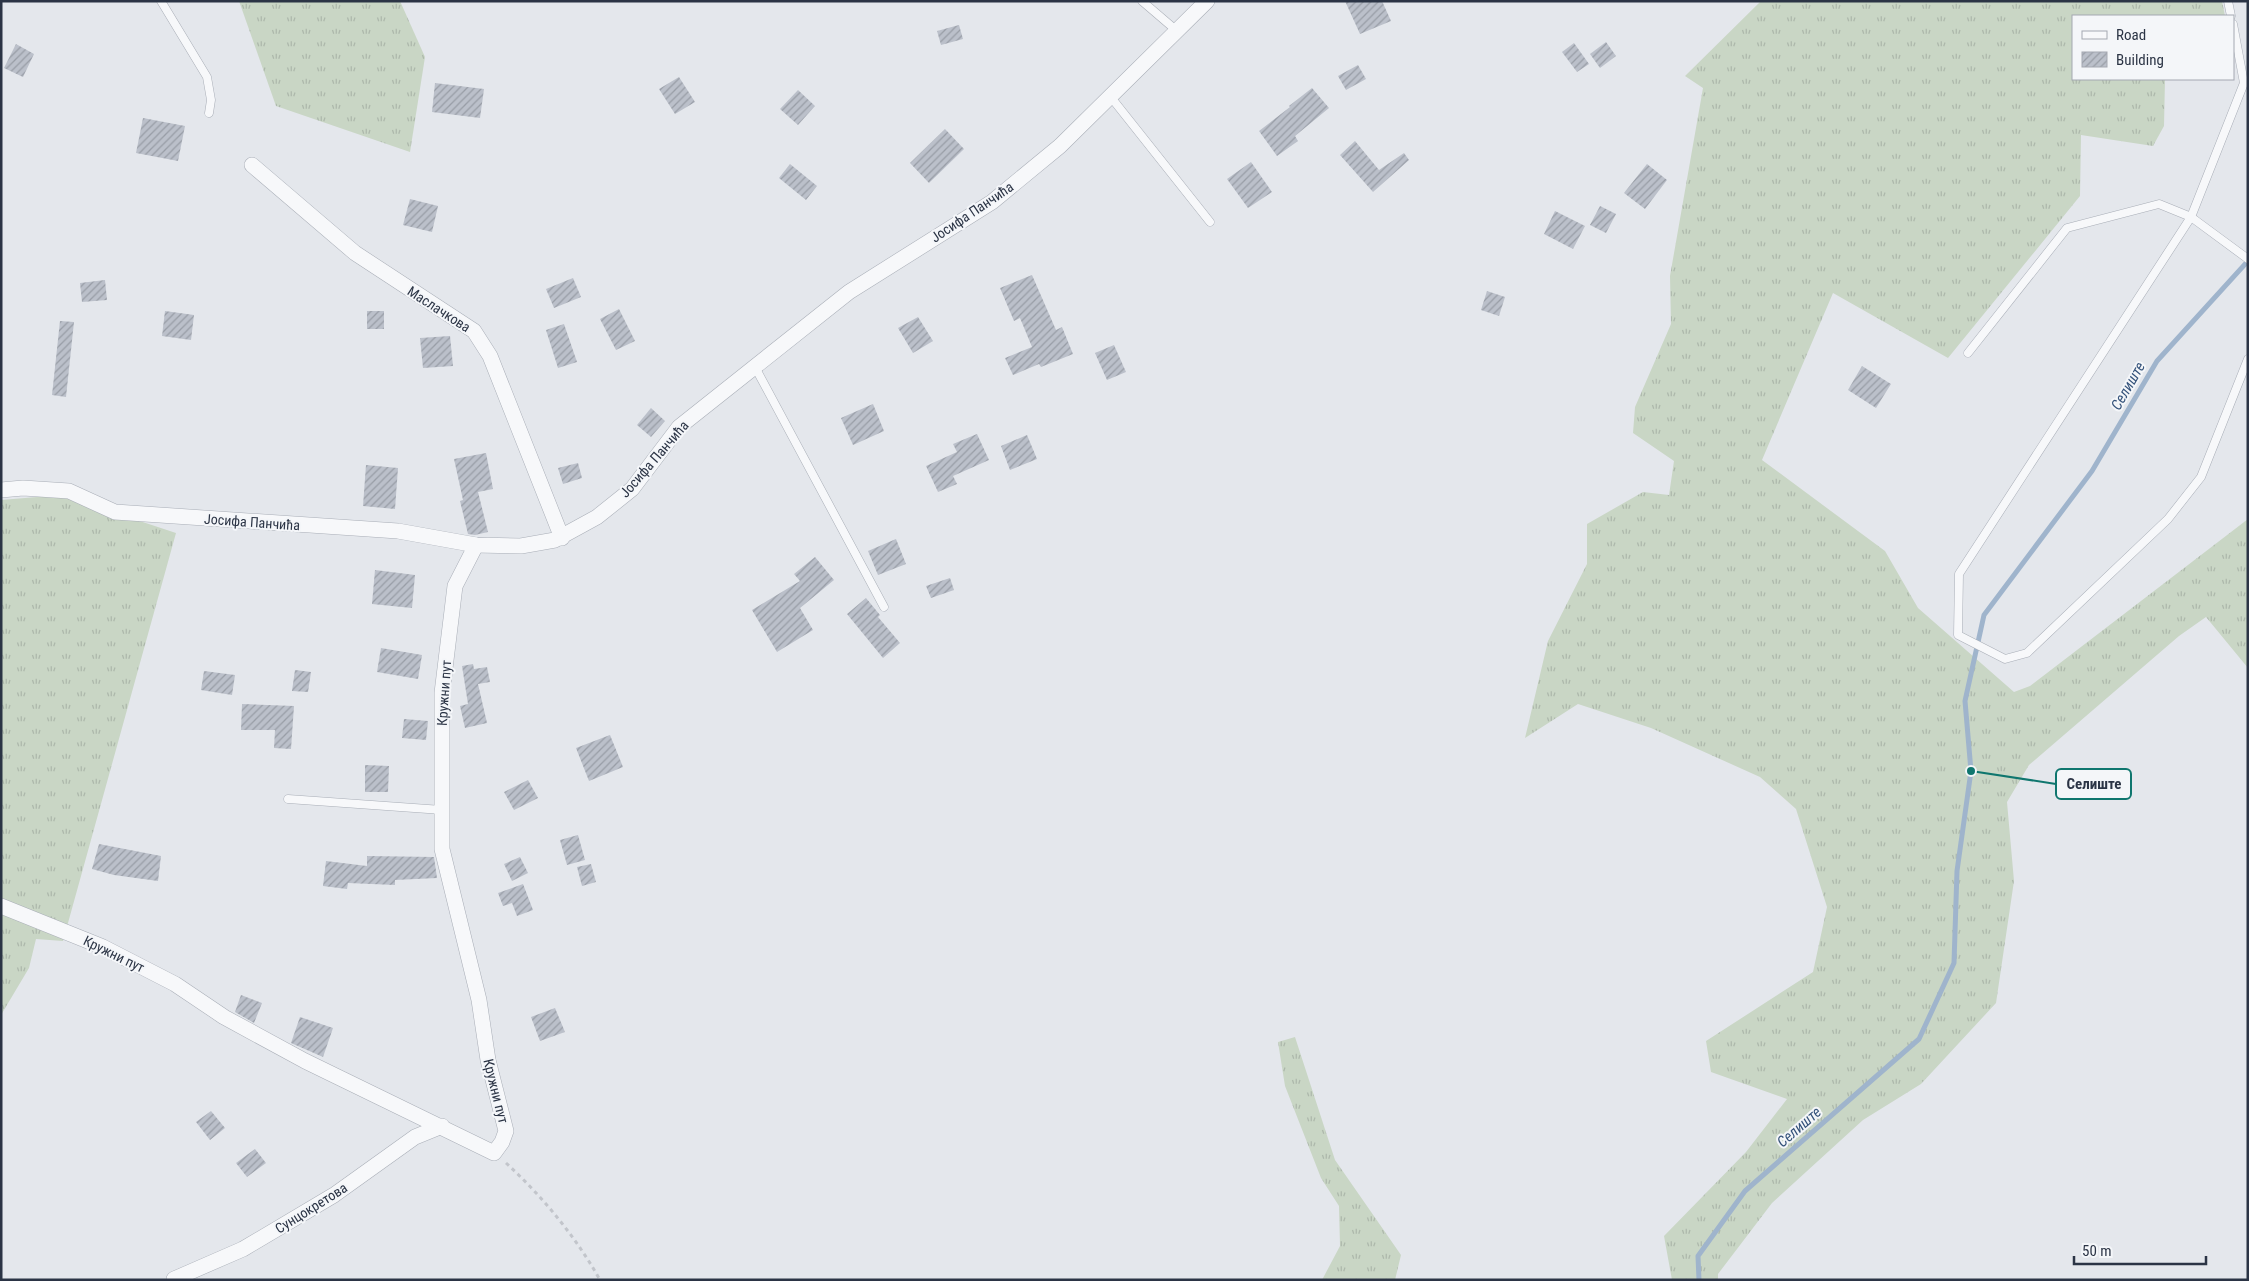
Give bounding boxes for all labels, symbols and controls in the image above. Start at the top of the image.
legend [2072,15,2234,80]
text: Road [2116,26,2146,44]
text: Building [2116,51,2164,69]
street label: Јосифа Панчића [928,178,1016,246]
street label: Маслачкова [405,283,473,335]
water label: Селиште [2107,359,2149,413]
street label: Јосифа Панчића [616,417,692,501]
street label: Јосифа Панчића [203,511,301,533]
street label: Кружни пут [434,659,454,726]
callout: Селиште [2056,769,2131,799]
text: Селиште [2066,775,2122,793]
street label: Кружни пут [81,932,147,976]
street label: Кружни пут [480,1057,512,1125]
water label: Селиште [1773,1103,1825,1151]
street label: Сунцокретова [272,1180,350,1236]
scale bar [2074,1234,2206,1266]
text: 50 m [2082,1242,2112,1260]

